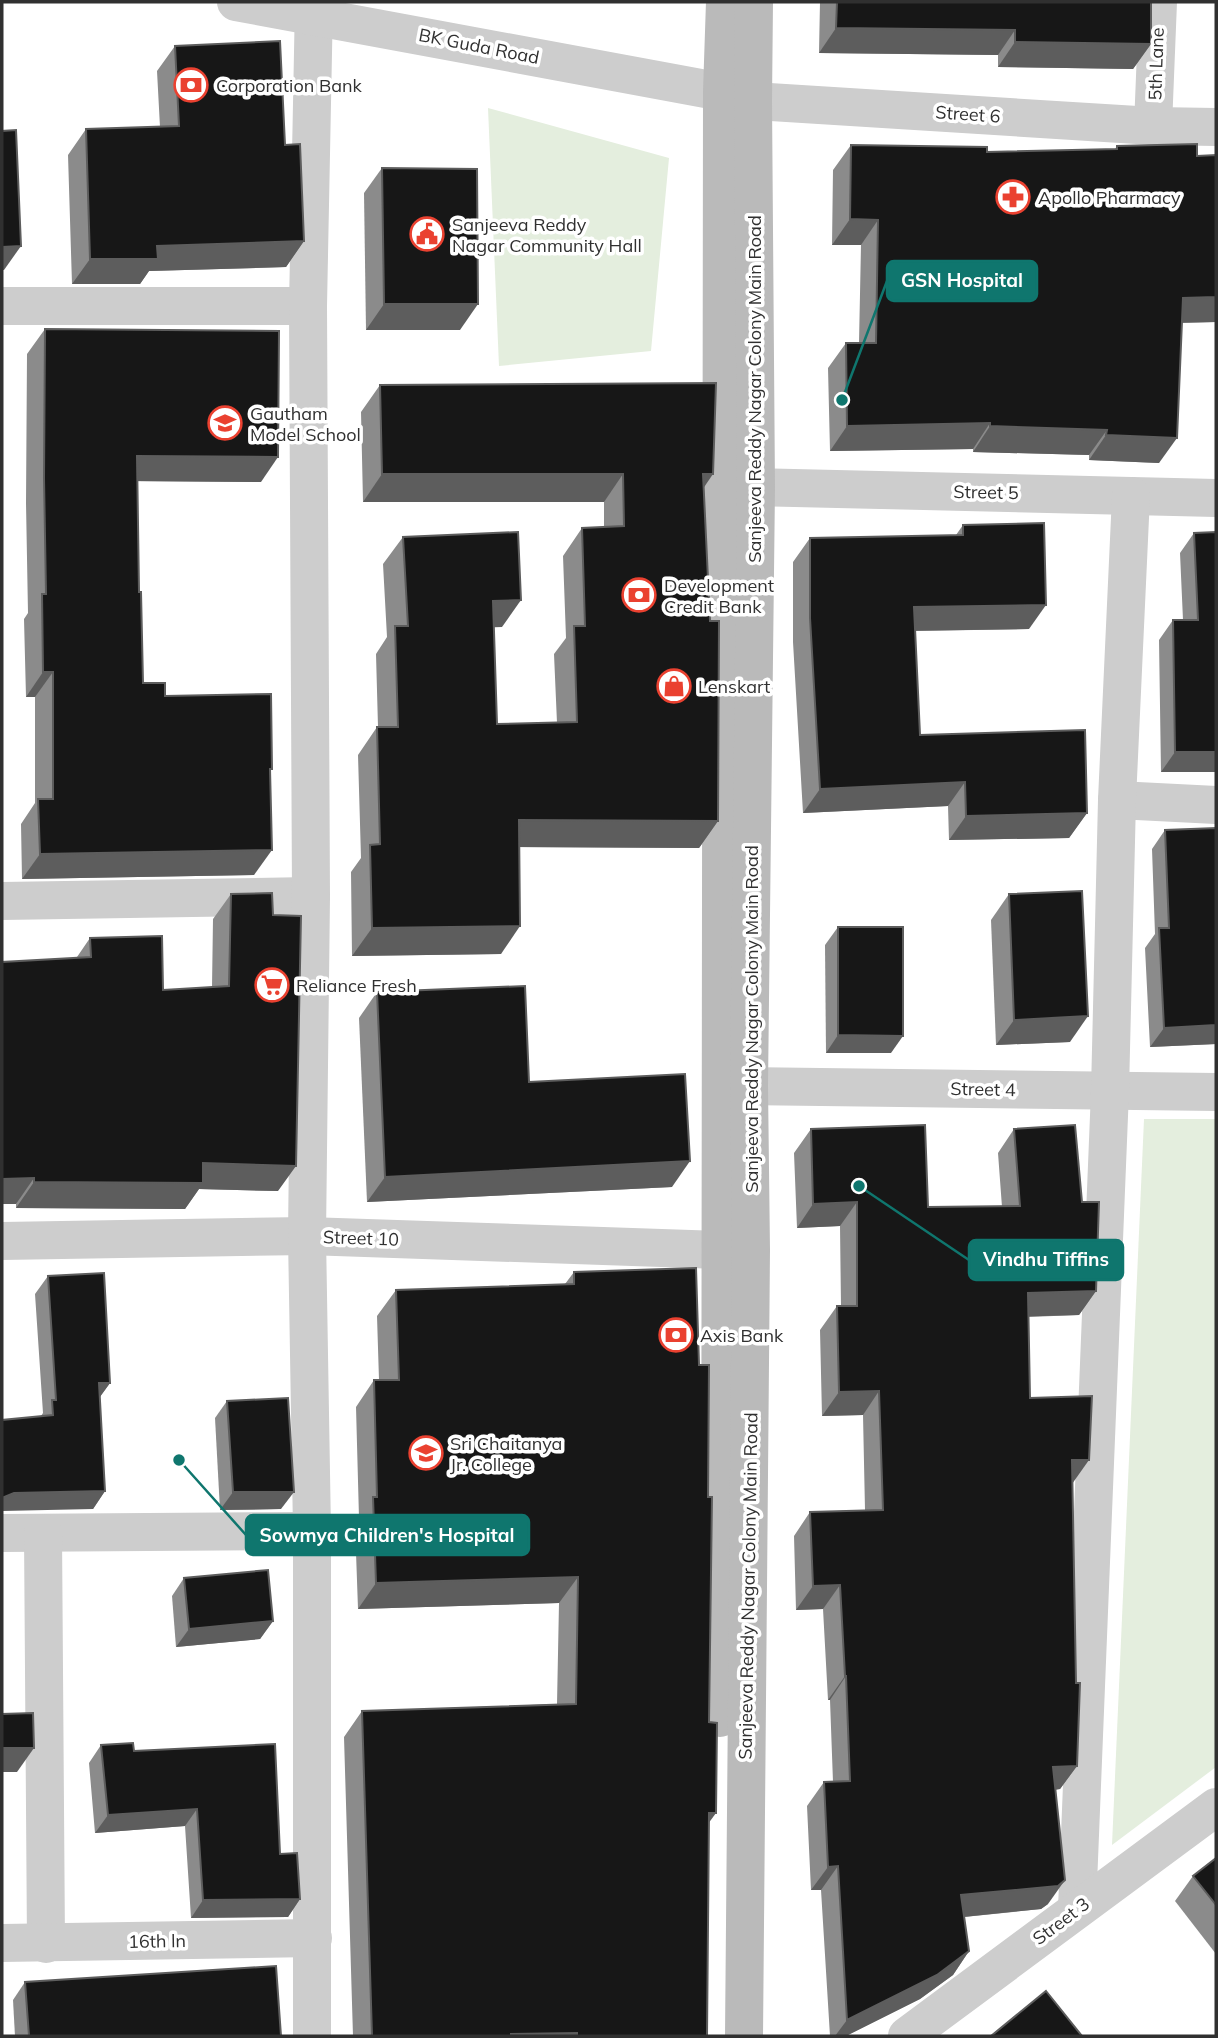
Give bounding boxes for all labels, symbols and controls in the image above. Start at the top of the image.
street label: BK Guda Road [417,23,541,69]
street label: 5th Lane [1143,27,1169,101]
bank icon: Corporation Bank [172,66,210,104]
place label: Corporation Bank [216,74,363,97]
street label: Street 6 [935,100,1001,128]
pharmacy icon: Apollo Pharmacy [994,178,1032,216]
place label: Apollo Pharmacy [1038,186,1181,209]
place label: Sanjeeva Reddy Nagar Community Hall [452,213,642,257]
public building icon: Sanjeeva Reddy Nagar Community Hall [408,215,446,253]
street label: Sanjeeva Reddy Nagar Colony Main Road [743,215,766,563]
callout: GSN Hospital [887,261,1037,301]
text: GSN Hospital [901,268,1023,292]
place label: Gautham Model School [250,402,361,446]
school or university icon: Gautham Model School [206,404,244,442]
street label: Street 5 [953,480,1019,504]
place label: Development Credit Bank [664,574,774,618]
bank icon: Development Credit Bank [620,576,658,614]
shop icon: Lenskart [655,667,693,705]
place label: Lenskart [698,675,770,698]
street label: Sanjeeva Reddy Nagar Colony Main Road [740,845,763,1193]
supermarket icon: Reliance Fresh [253,966,291,1004]
place label: Reliance Fresh [296,974,417,997]
street label: Street 4 [950,1077,1016,1101]
street label: Street 10 [323,1225,399,1251]
callout: Vindhu Tiffins [969,1240,1123,1280]
text: Vindhu Tiffins [982,1247,1109,1271]
bank icon: Axis Bank [657,1316,695,1354]
place label: Axis Bank [700,1324,784,1347]
street label: Sanjeeva Reddy Nagar Colony Main Road [733,1412,763,1760]
place label: Sri Chaitanya Jr. College [450,1432,562,1476]
school or university icon: Sri Chaitanya Jr. College [407,1434,445,1472]
callout: Sowmya Children's Hospital [246,1515,529,1555]
text: Sowmya Children's Hospital [259,1523,515,1547]
street label: Street 3 [1028,1892,1094,1950]
street label: 16th ln [128,1929,186,1953]

